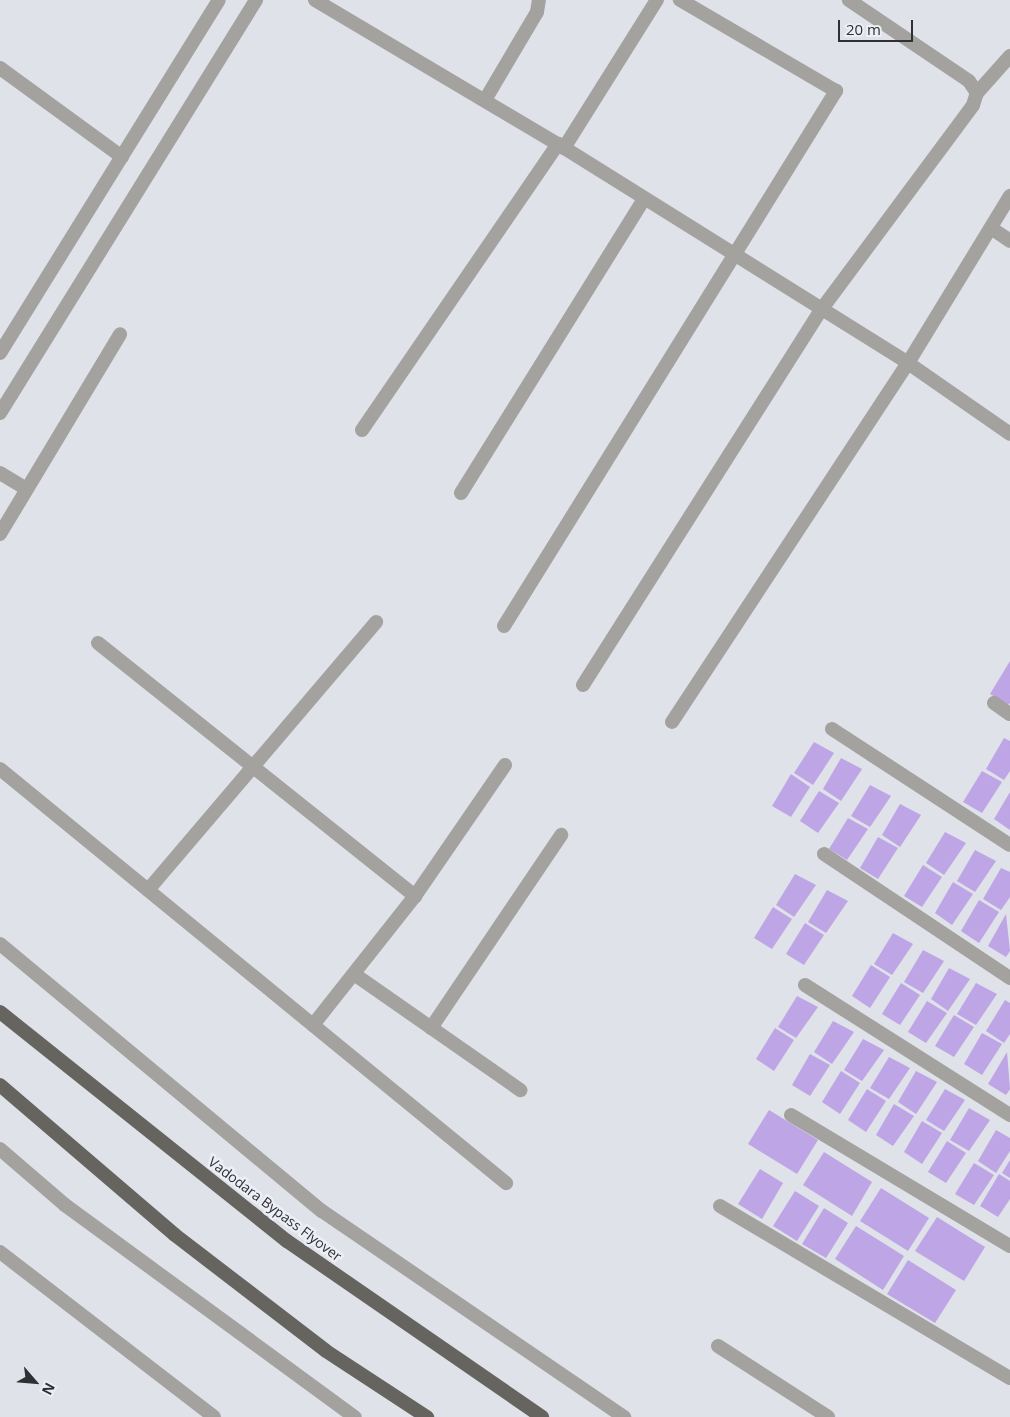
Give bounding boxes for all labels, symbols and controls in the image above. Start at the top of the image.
scale bar [840,10,915,42]
text: 20 m [846,19,881,39]
street label: Vadodara Bypass Flyover [205,1153,345,1265]
north arrow [10,1357,60,1407]
text: N [38,1380,60,1398]

